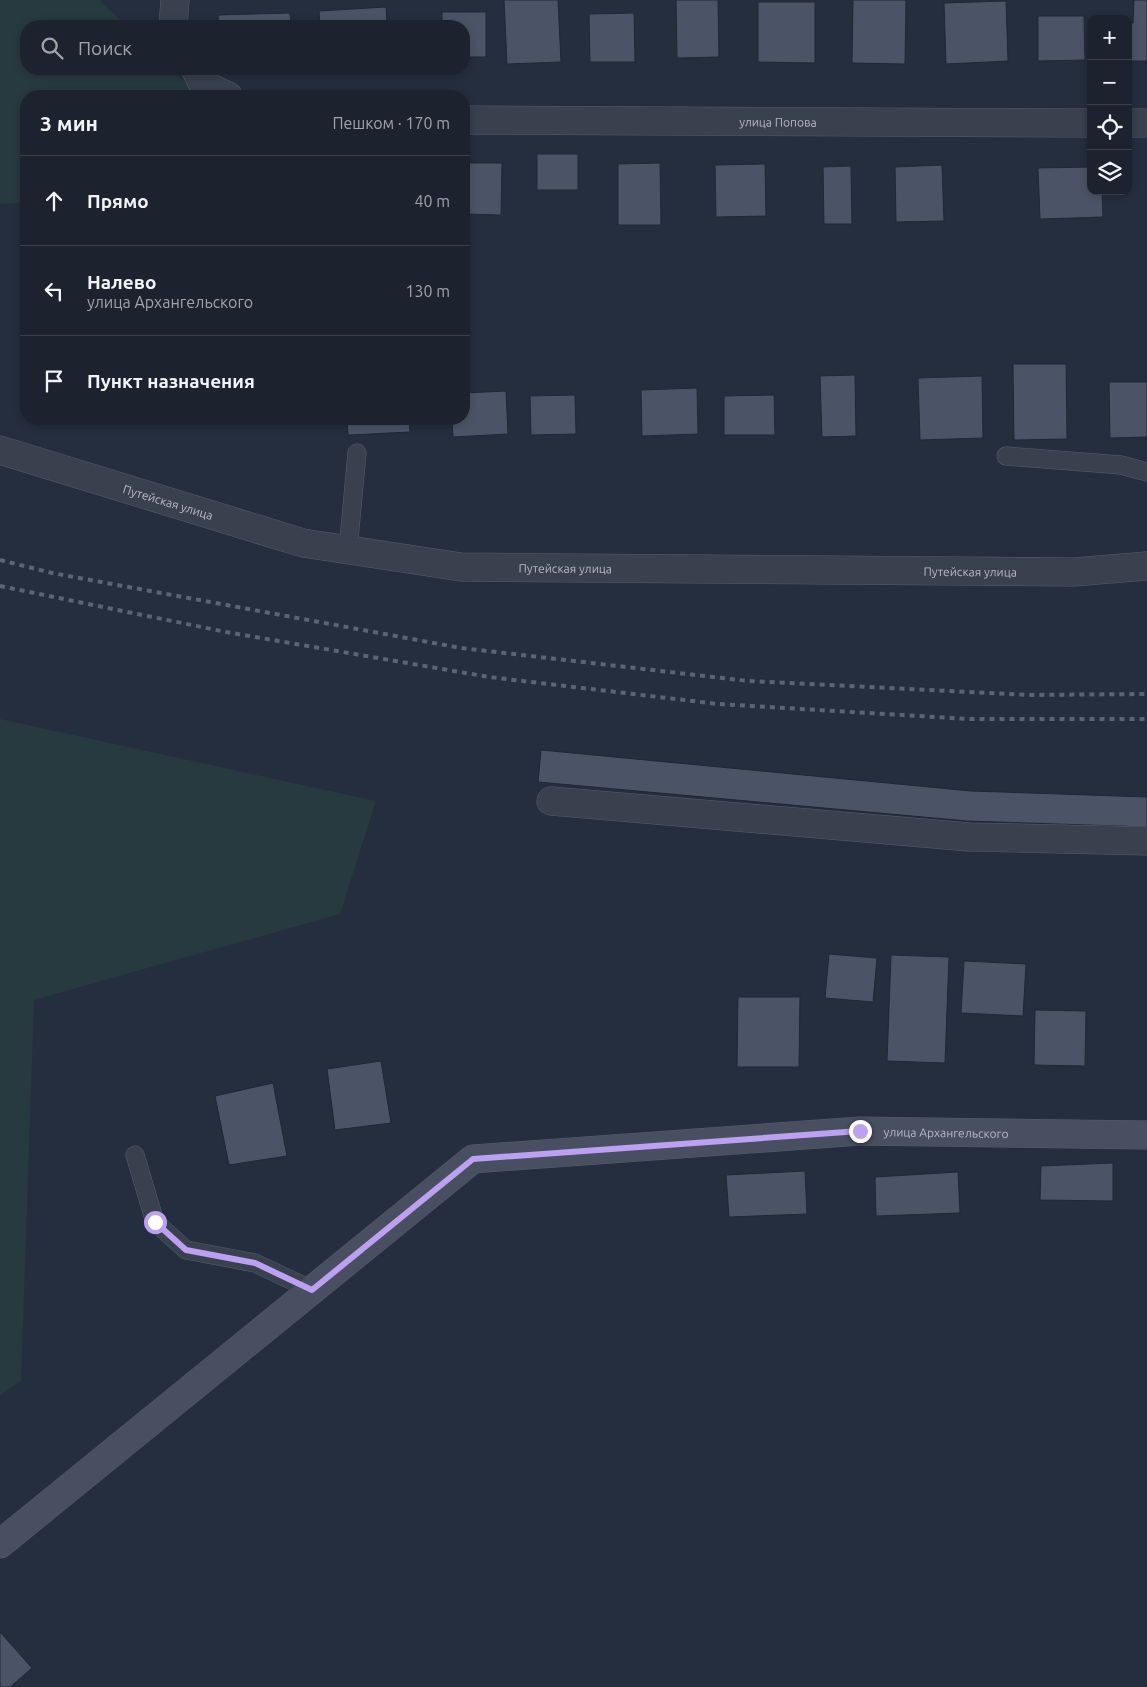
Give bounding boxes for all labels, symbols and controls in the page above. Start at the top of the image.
map controls [1087,15,1132,195]
button: + [1087,15,1132,60]
search box [20,20,470,75]
icon: search [38,34,66,62]
text: Поиск [78,37,132,59]
button: − [1087,60,1132,105]
button: locate [1087,105,1132,150]
text: 3 мин [40,111,98,135]
text: Пешком · 170 m [332,114,450,132]
street label: улица Попова [739,115,817,128]
button: layers [1087,150,1132,195]
icon: ahead [40,187,68,215]
text: Прямо [87,190,149,212]
text: 40 m [414,192,450,210]
text: Налево [87,271,156,293]
icon: left [40,277,68,305]
text: 130 m [405,282,450,300]
text: улица Архангельского [87,293,253,311]
icon: arrive [40,367,68,395]
text: Пункт назначения [87,370,255,392]
street label: Путейская улица [122,482,215,522]
street label: Путейская улица [518,561,612,575]
street label: Путейская улица [923,564,1017,578]
route end [849,1120,872,1143]
street label: улица Архангельского [884,1125,1009,1140]
route start [144,1211,167,1234]

